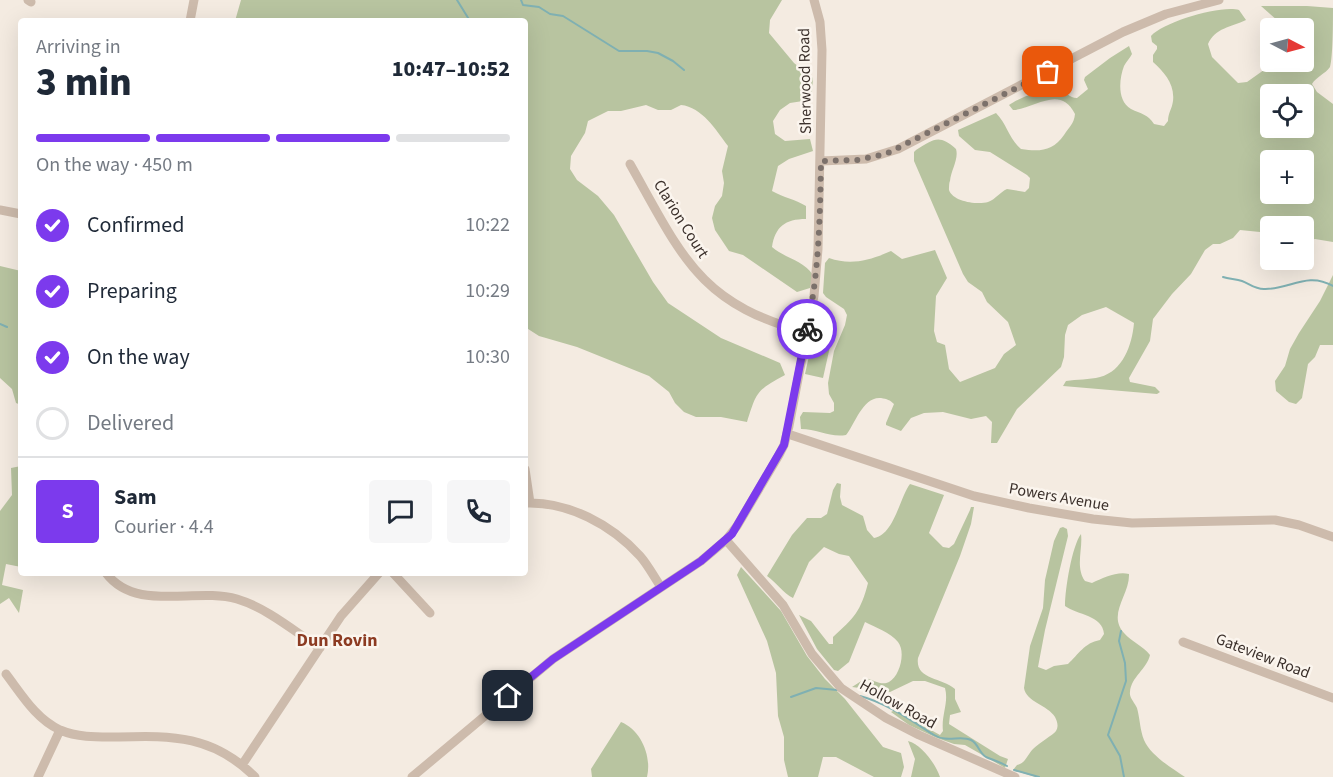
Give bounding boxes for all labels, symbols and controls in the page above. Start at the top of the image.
north arrow [1260,18,1314,72]
map controls [1260,18,1314,270]
street label: Sherwood Road [793,28,817,134]
text: Arriving in [36,33,121,61]
pin [1022,46,1073,97]
text: 10:47–10:52 [392,53,510,85]
text: 3 min [36,55,132,111]
icon: bag [1031,55,1064,88]
button: locate [1260,84,1314,138]
button: + [1260,150,1314,204]
text: On the way · 450 m [36,151,193,179]
street label: Clarion Court [648,175,714,263]
icon: check [36,209,69,242]
text: Confirmed [87,209,184,241]
text: 10:22 [465,211,510,239]
button: − [1260,216,1314,270]
icon: check [36,275,69,308]
text: Preparing [87,275,177,307]
text: 10:29 [465,277,510,305]
courier [777,299,837,359]
icon: bike [791,313,824,346]
icon: check [36,341,69,374]
text: On the way [87,341,190,373]
text: 10:30 [465,343,510,371]
text: Delivered [87,407,174,439]
street label: Powers Avenue [1007,477,1111,517]
button: chat [369,480,432,543]
button: phone [447,480,510,543]
text: Sam [114,481,157,513]
text: S [61,495,74,527]
text: Courier · 4.4 [114,513,214,541]
district label: Dun Rovin [297,628,377,653]
street label: Gateview Road [1213,628,1313,684]
pin [482,670,533,721]
street label: Hollow Road [856,674,940,734]
icon: home [491,679,524,712]

